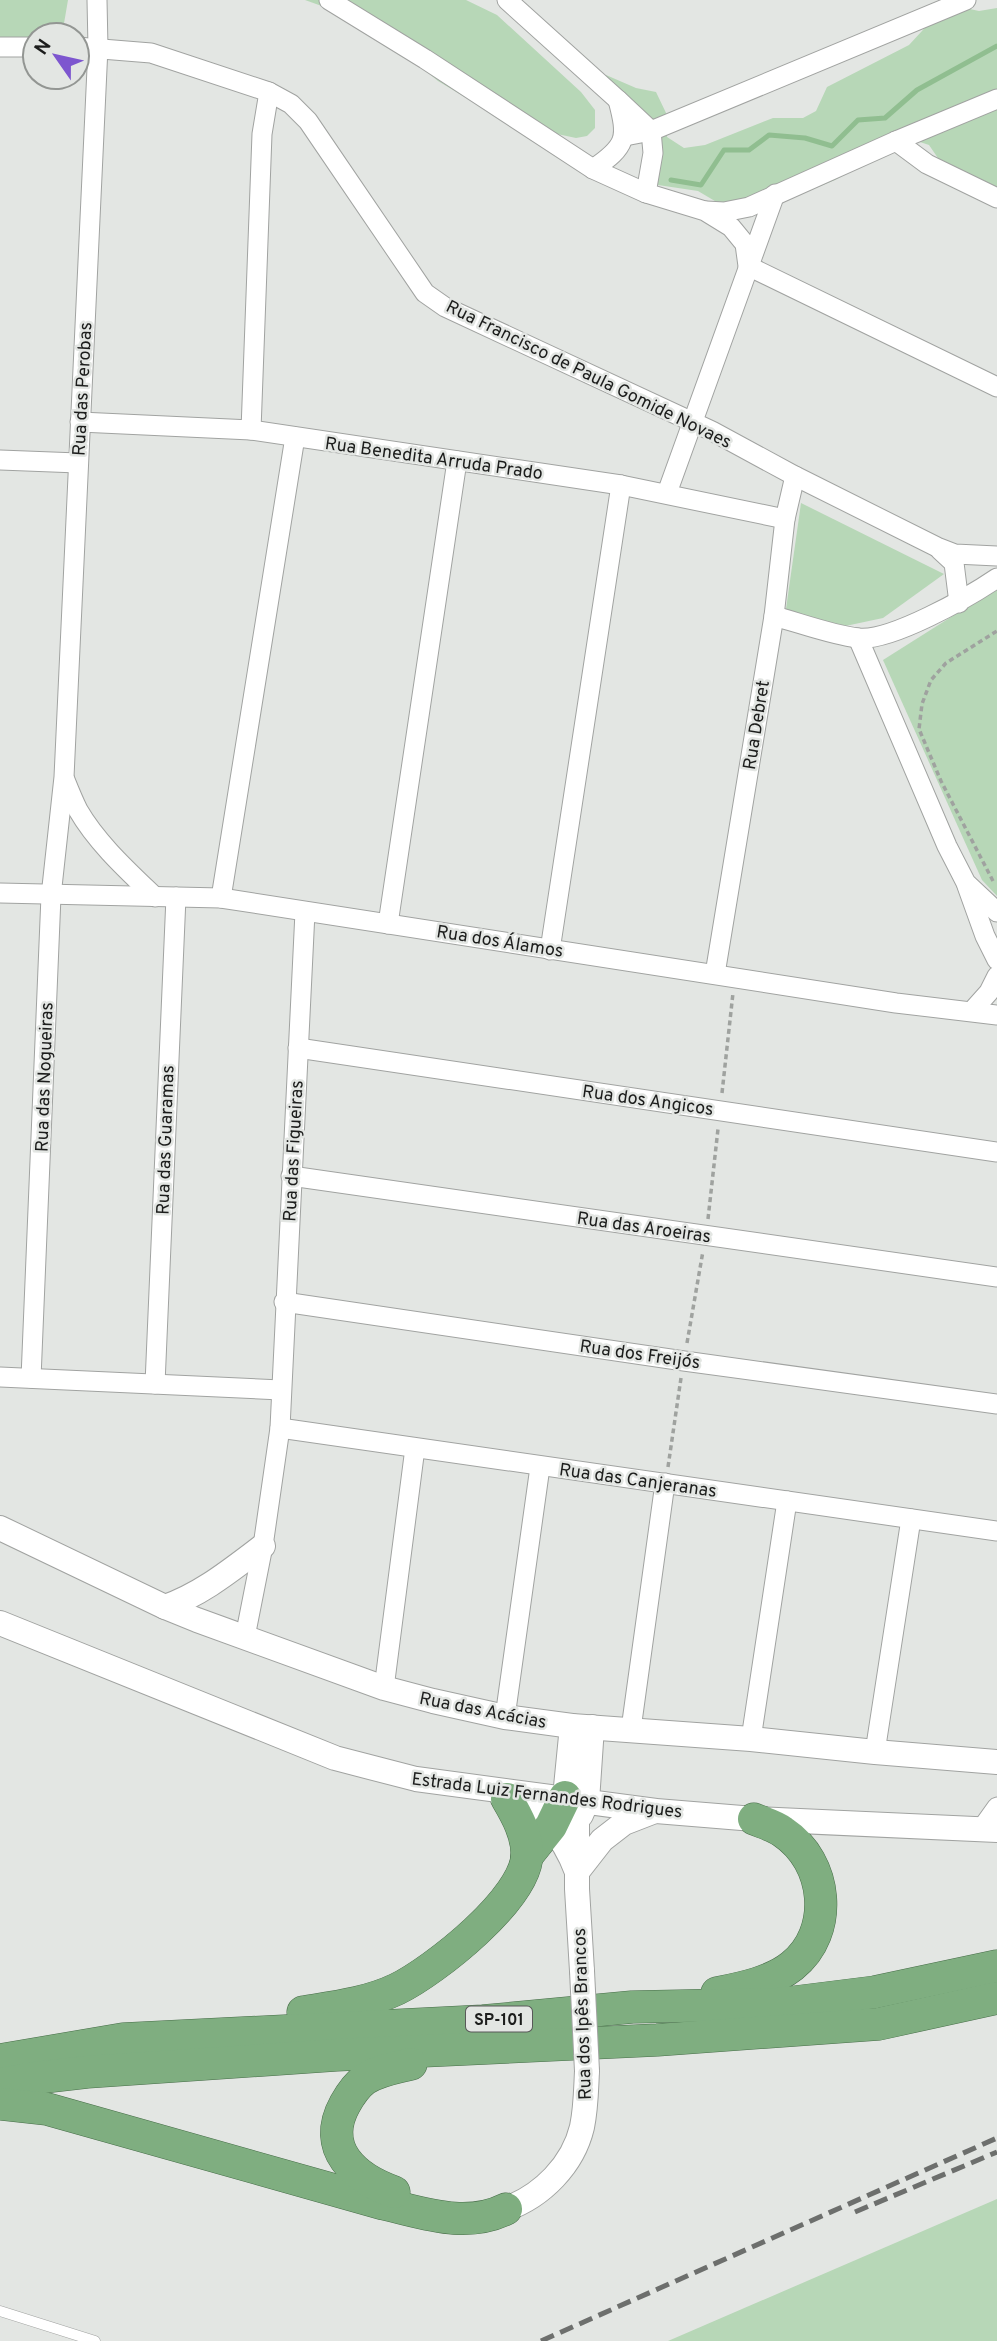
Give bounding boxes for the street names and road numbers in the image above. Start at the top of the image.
street label: Rua Francisco de Paula Gomide Novaes [442,296,735,455]
street label: Rua das Perobas [69,322,98,457]
street label: Rua Benedita Arruda Prado [323,433,544,486]
street label: Rua Debret [739,679,776,772]
street label: Rua dos Álamos [435,919,565,964]
street label: Rua das Nogueiras [31,1002,60,1152]
street label: Rua das Guaramas [152,1065,181,1215]
street label: Rua das Figueiras [279,1080,310,1222]
street label: Rua dos Angicos [581,1081,715,1122]
street label: Rua das Aroeiras [575,1208,712,1249]
street label: Rua dos Freijós [578,1336,702,1375]
street label: Rua das Canjeranas [558,1459,718,1504]
street label: Rua das Acácias [417,1688,548,1735]
street label: Estrada Luiz Fernandes Rodrigues [410,1768,684,1825]
street label: Rua dos Ipês Brancos [569,1927,598,2100]
road number: SP-101 [466,2007,532,2032]

